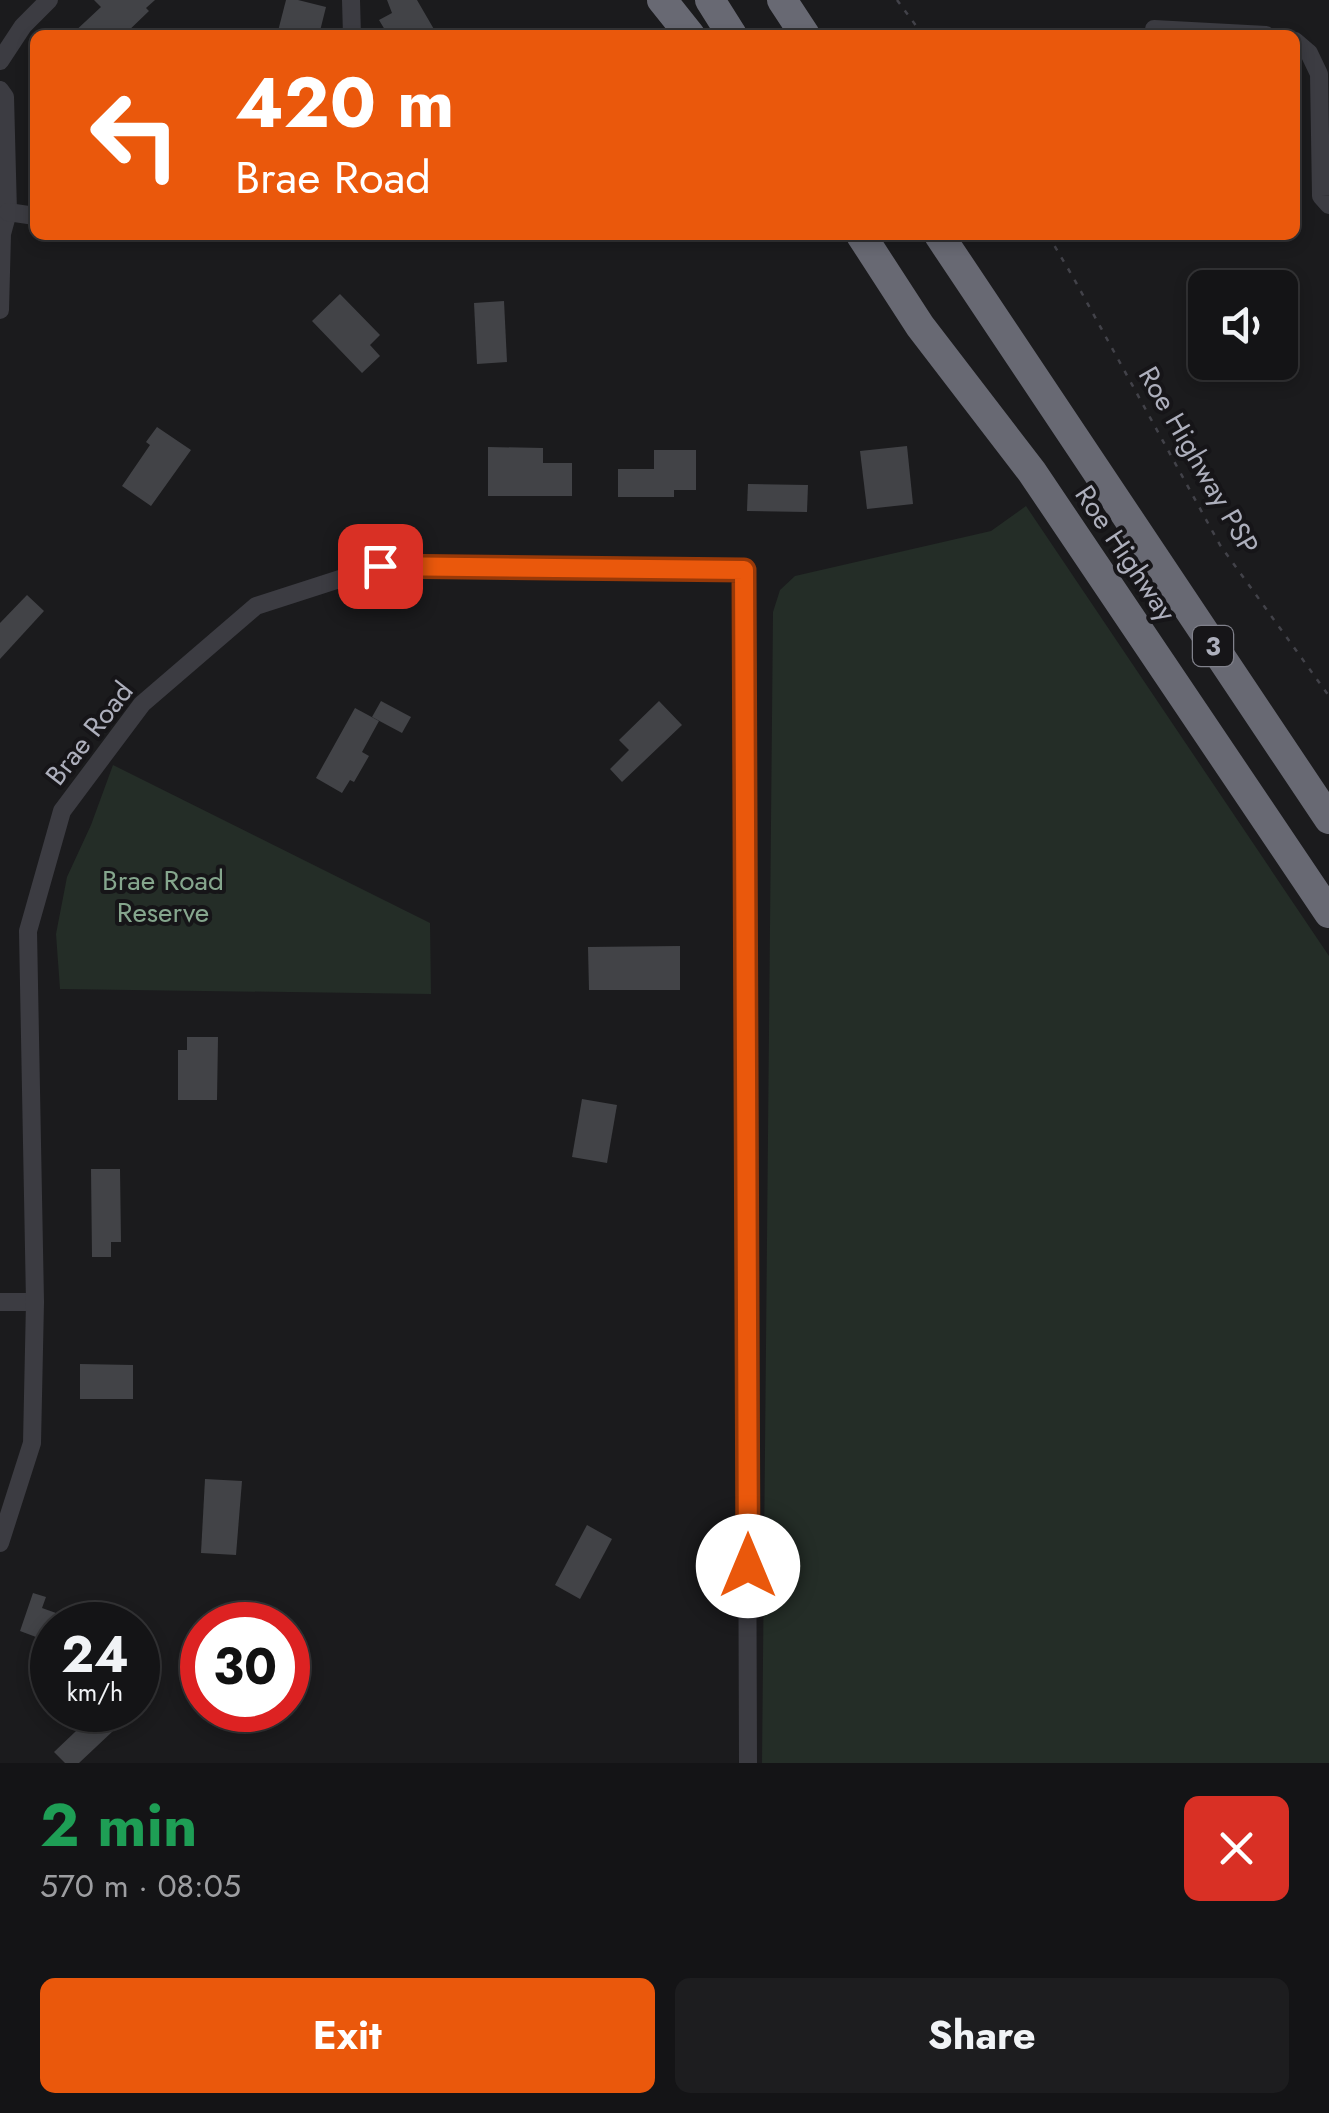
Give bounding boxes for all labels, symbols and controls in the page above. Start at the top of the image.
text: 420 m [235,52,455,153]
icon: left [70,70,200,200]
text: Brae Road [235,145,431,210]
map controls [1188,270,1298,380]
button: sound [1188,270,1298,380]
street label: Roe Highway PSP [1128,359,1269,562]
street label: Roe Highway [1065,477,1187,630]
pin [338,524,423,609]
icon: arrive [353,539,408,594]
road number: 3 [1193,626,1233,666]
street label: Brae Road [36,673,143,794]
park label: Brae Road Reserve [102,860,224,933]
position arrow [696,1514,800,1618]
speed limit sign: 30 [180,1602,310,1732]
text: 24 [61,1618,129,1691]
text: km/h [67,1674,123,1710]
text: 2 min [40,1782,198,1869]
button: close [1184,1796,1289,1901]
text: 570 m · 08:05 [40,1863,241,1909]
button: Exit [40,1978,655,2093]
button: Share [675,1978,1289,2093]

